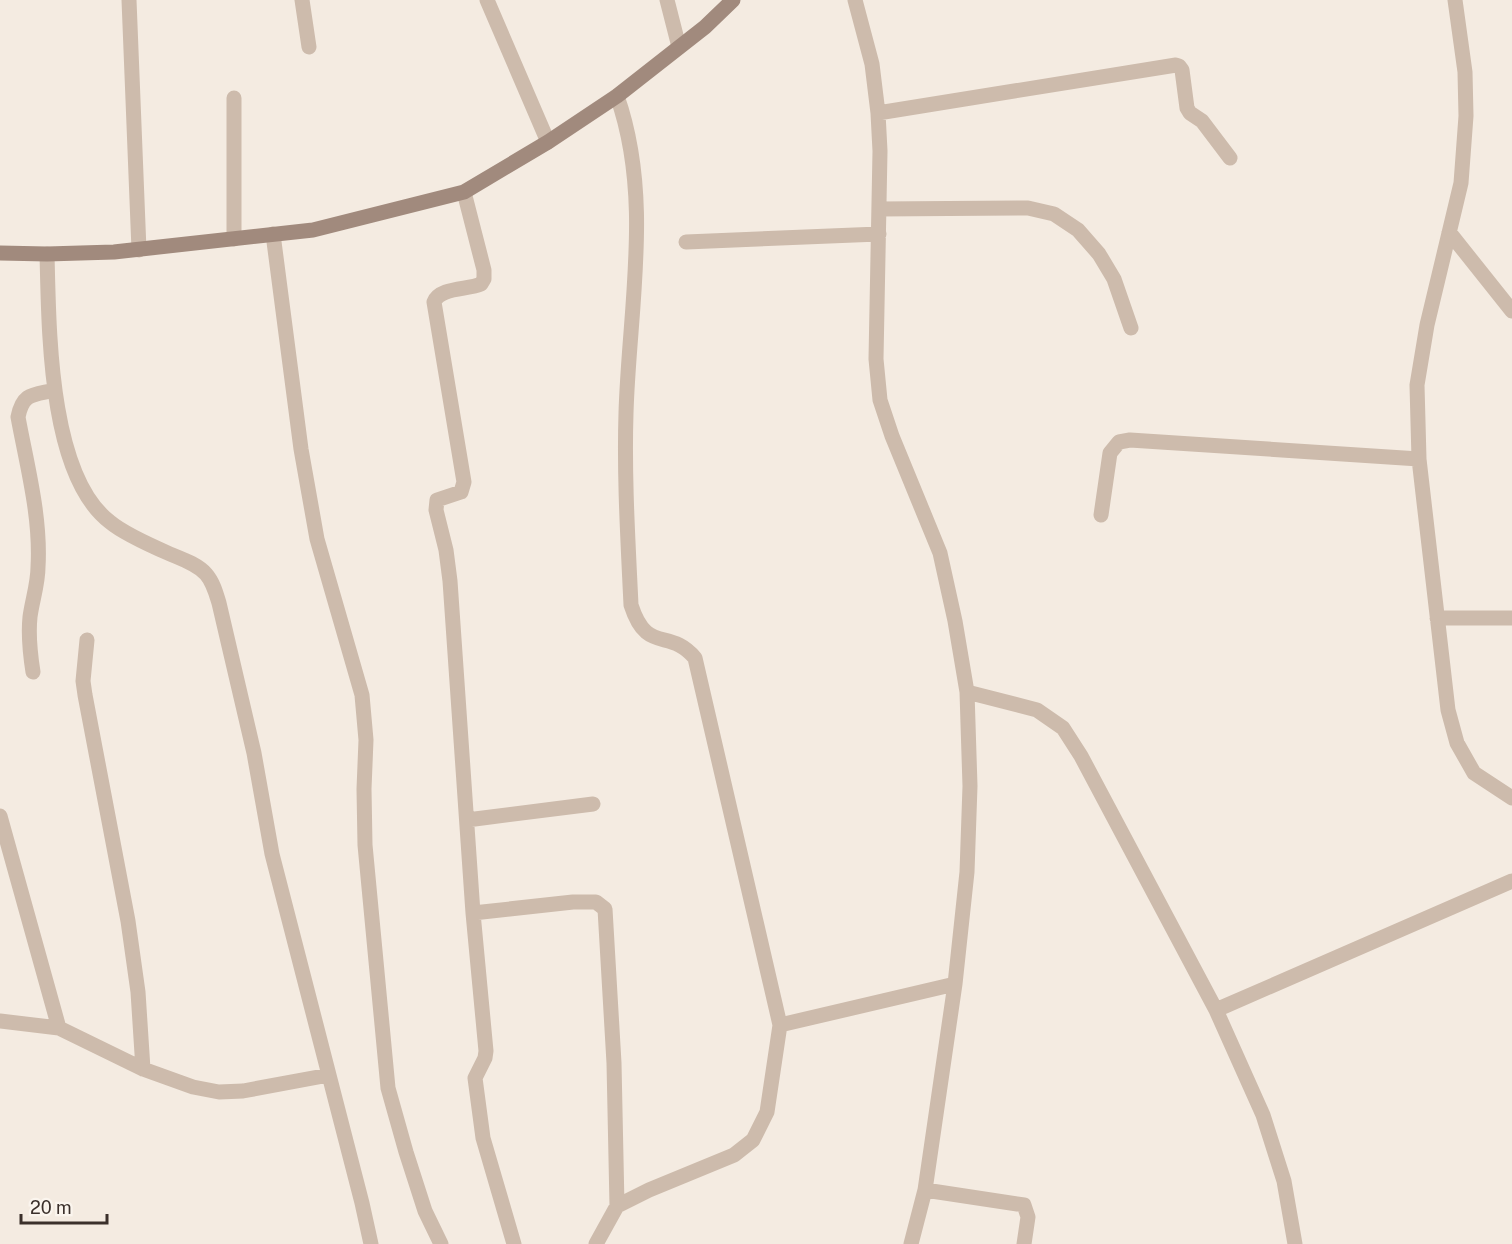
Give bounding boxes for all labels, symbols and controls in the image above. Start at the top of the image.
scale bar [21,1187,106,1225]
text: 20 m [30,1197,72,1218]

